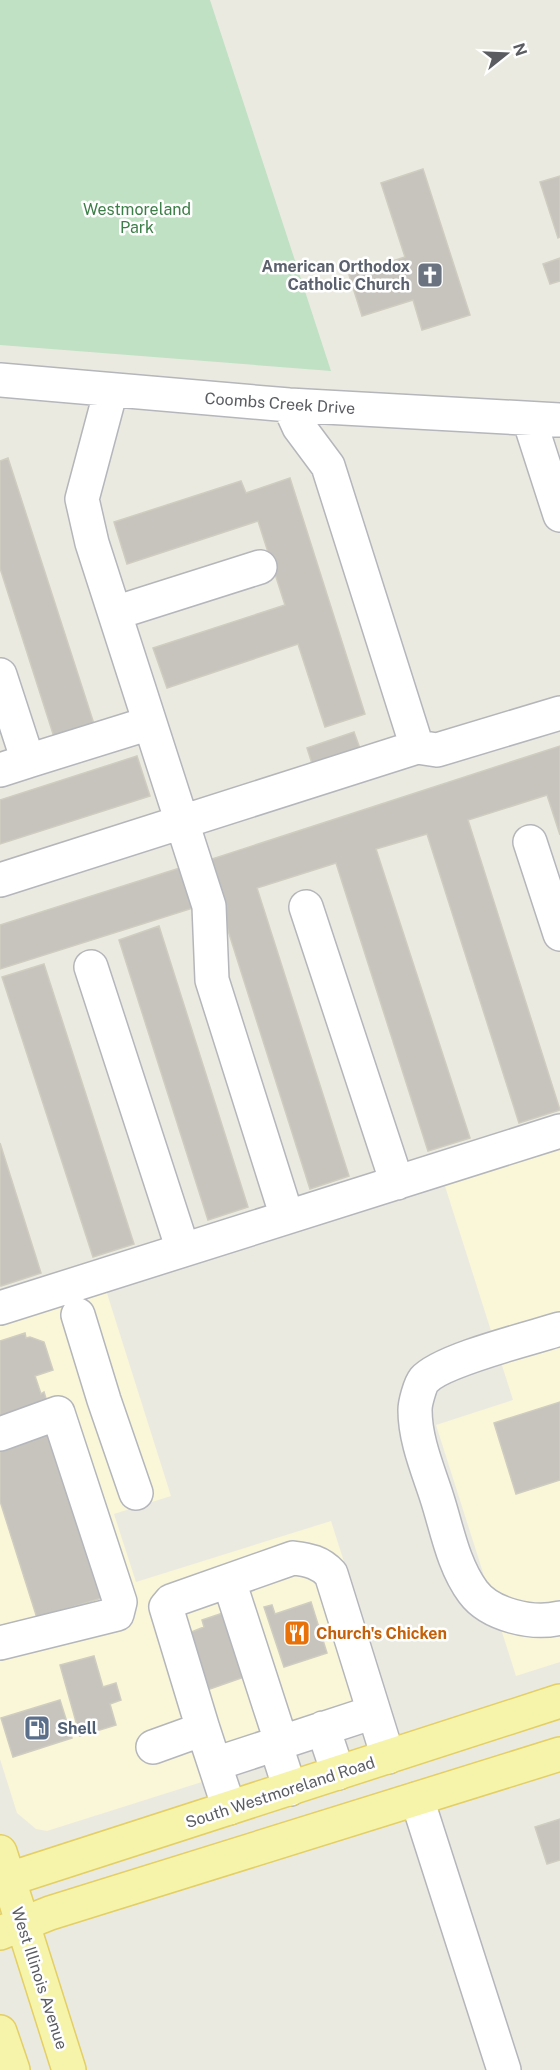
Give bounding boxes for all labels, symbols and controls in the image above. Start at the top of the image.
north arrow [476,24,536,84]
text: N [509,41,531,58]
park label: Westmoreland Park [83,200,191,237]
place label: American Orthodox Catholic Church [262,257,411,294]
church icon: American Orthodox Catholic Church [415,260,445,290]
street label: Coombs Creek Drive [204,389,356,418]
restaurant icon: Church's Chicken [282,1618,312,1648]
place label: Church's Chicken [316,1624,447,1643]
fuel station icon: Shell [22,1713,52,1743]
place label: Shell [57,1719,97,1738]
street label: South Westmoreland Road [183,1753,377,1832]
street label: West Illinois Avenue [8,1905,72,2052]

